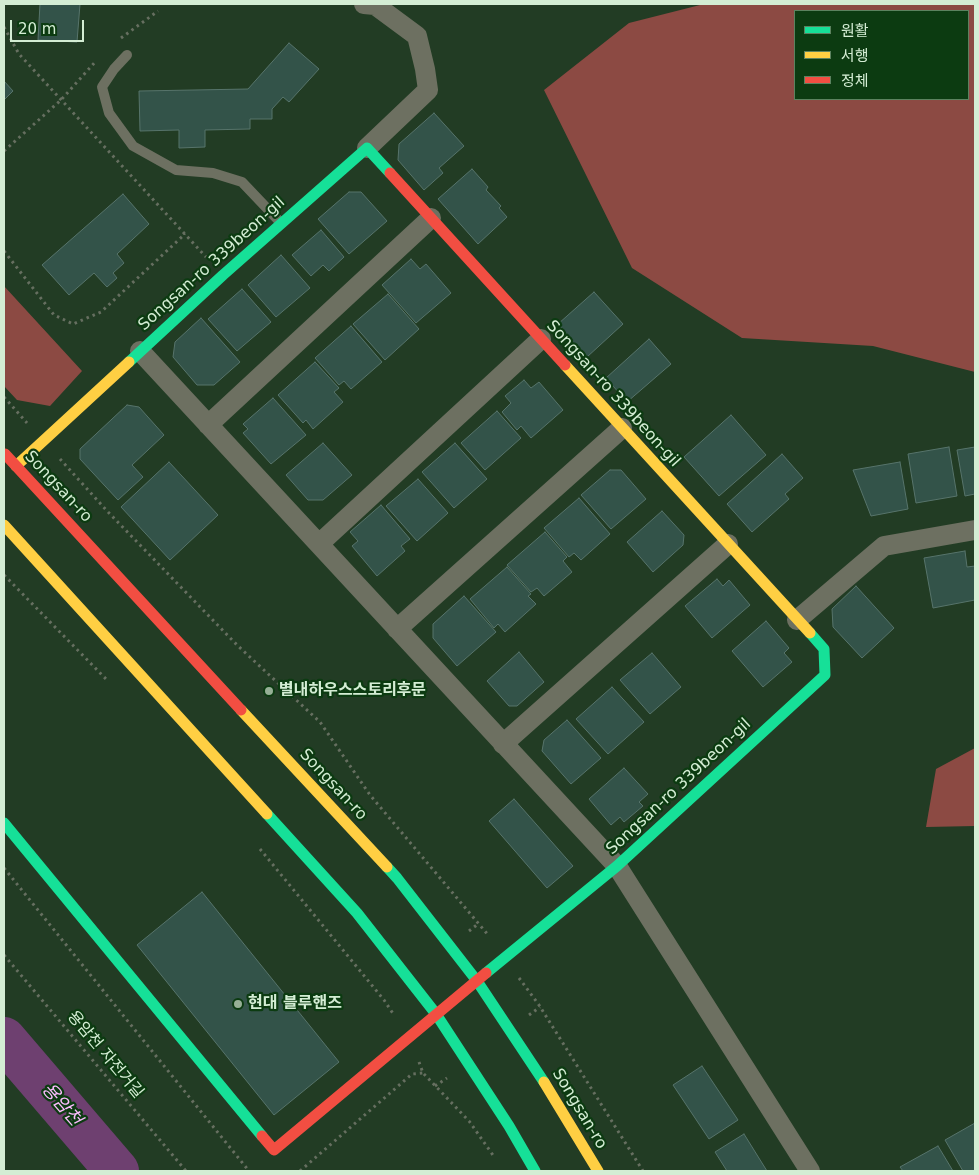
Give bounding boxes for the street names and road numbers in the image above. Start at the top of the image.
street label: Songsan-ro 339beon-gil [135,193,289,335]
street label: Songsan-ro 339beon-gil [542,317,684,471]
street label: Songsan-ro [20,447,96,527]
street label: Songsan-ro 339beon-gil [603,715,755,859]
street label: Songsan-ro [295,745,371,825]
street label: 용암천 자전거길 [63,1007,147,1103]
street label: Songsan-ro [548,1065,610,1153]

